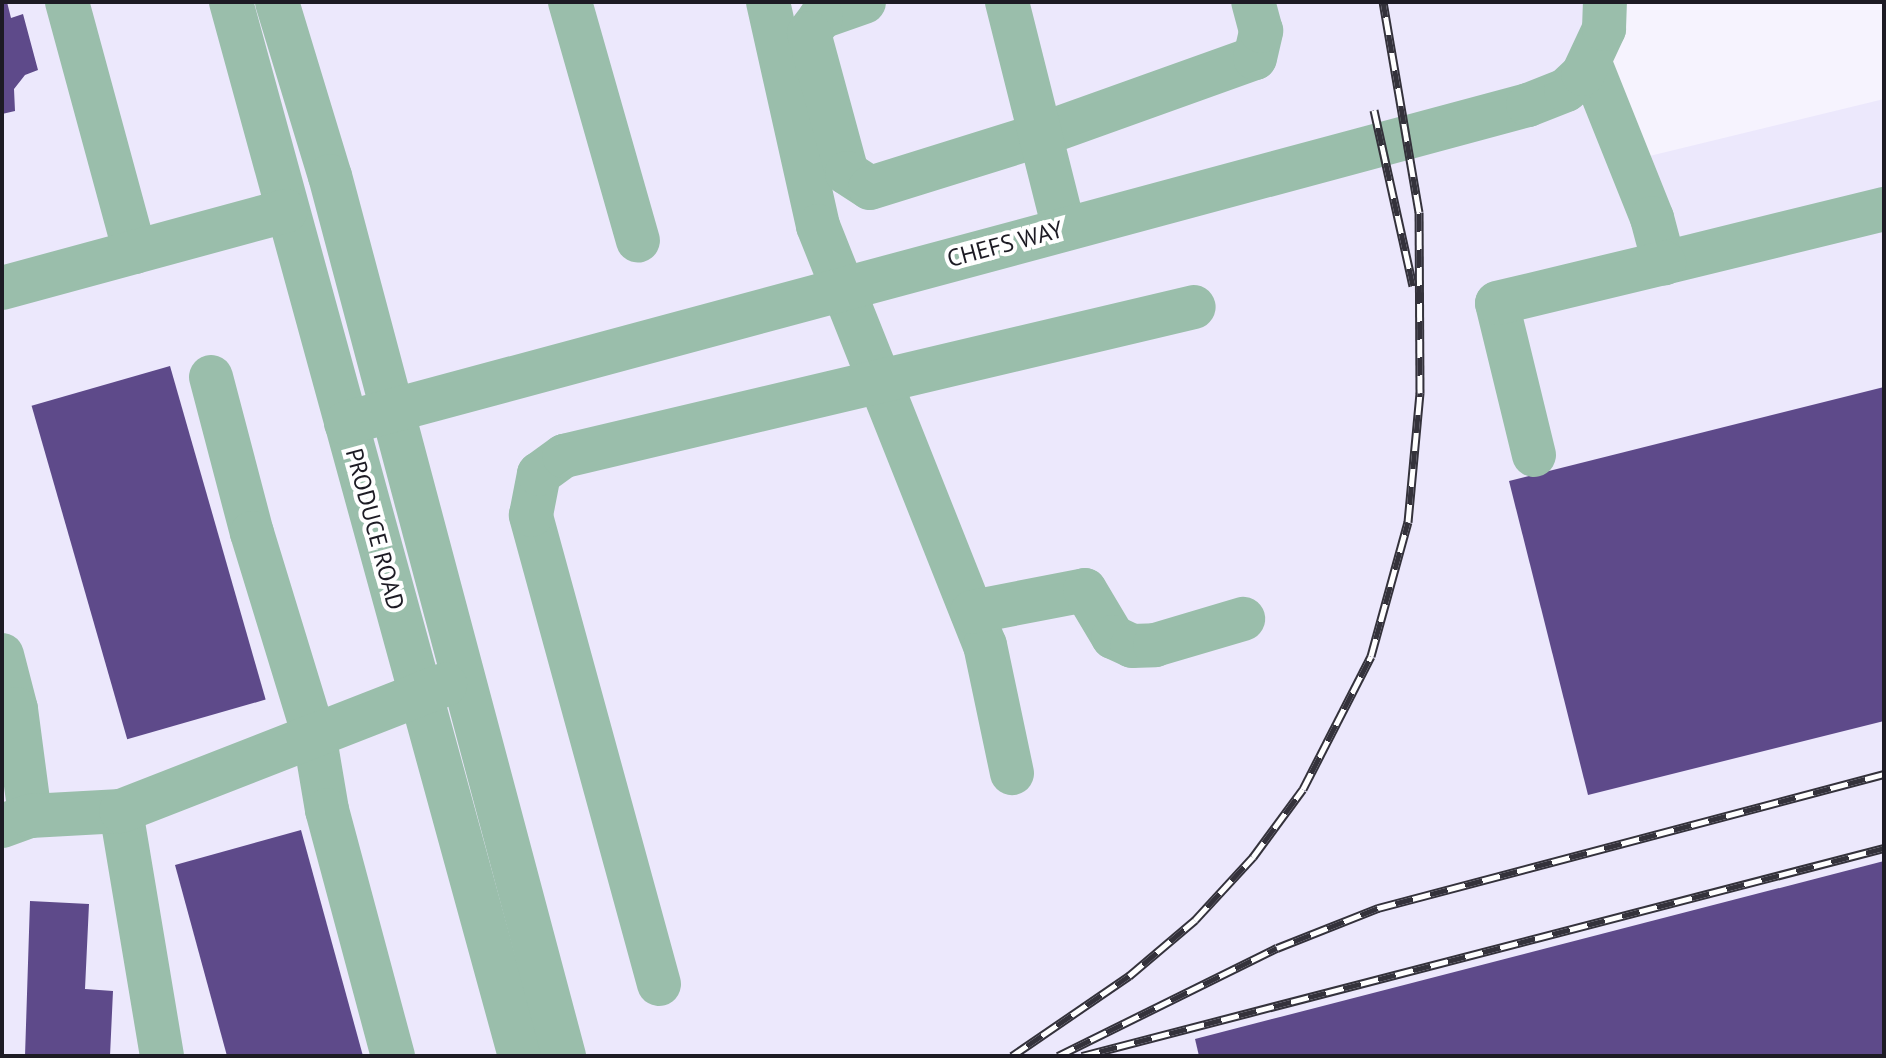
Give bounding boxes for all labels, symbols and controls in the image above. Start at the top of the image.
street label: CHEFS WAY [944,215,1066,273]
street label: PRODUCE ROAD [340,445,410,613]

